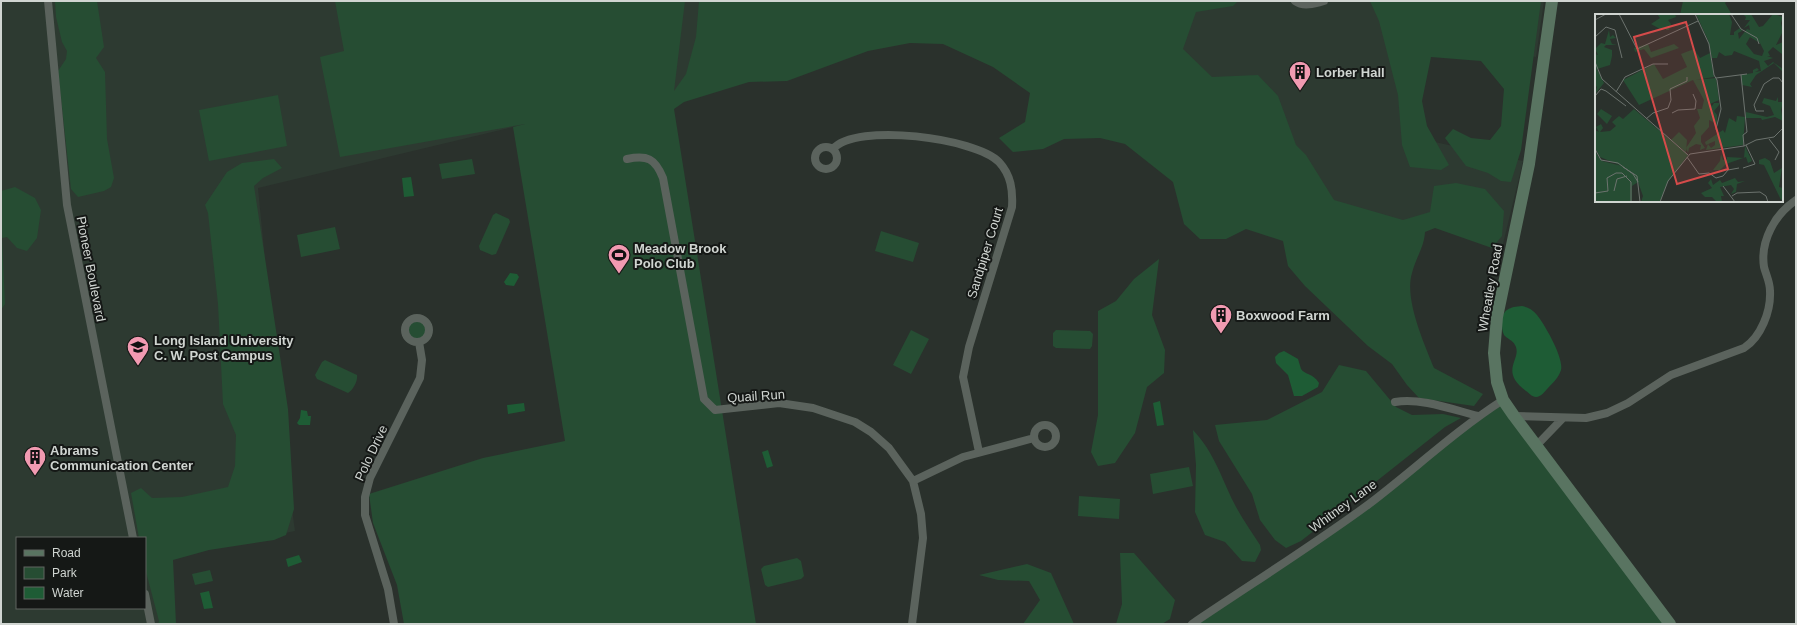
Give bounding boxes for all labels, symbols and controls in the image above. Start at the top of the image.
inset map [1595,14,1783,202]
building icon: Lorber Hall [1287,59,1313,92]
place label: Lorber Hall [1316,65,1385,80]
street label: Sandpiper Court [964,205,1006,300]
street label: Pioneer Boulevard [73,215,109,323]
place label: Meadow Brook Polo Club [634,241,727,271]
sports icon: Meadow Brook Polo Club [606,242,632,275]
street label: Wheatley Road [1475,243,1505,333]
building icon: Boxwood Farm [1208,302,1234,335]
place label: Boxwood Farm [1236,308,1330,323]
place label: Long Island University C. W. Post Campus [154,333,294,363]
school or university icon: Long Island University C. W. Post Campus [125,334,151,367]
street label: Quail Run [727,387,785,405]
street label: Polo Drive [352,423,390,483]
place label: Abrams Communication Center [50,443,193,473]
building icon: Abrams Communication Center [22,444,48,477]
street label: Whitney Lane [1306,477,1380,535]
legend [16,537,146,609]
text: Road [52,546,81,560]
text: Park [52,566,78,580]
text: Water [52,586,84,600]

